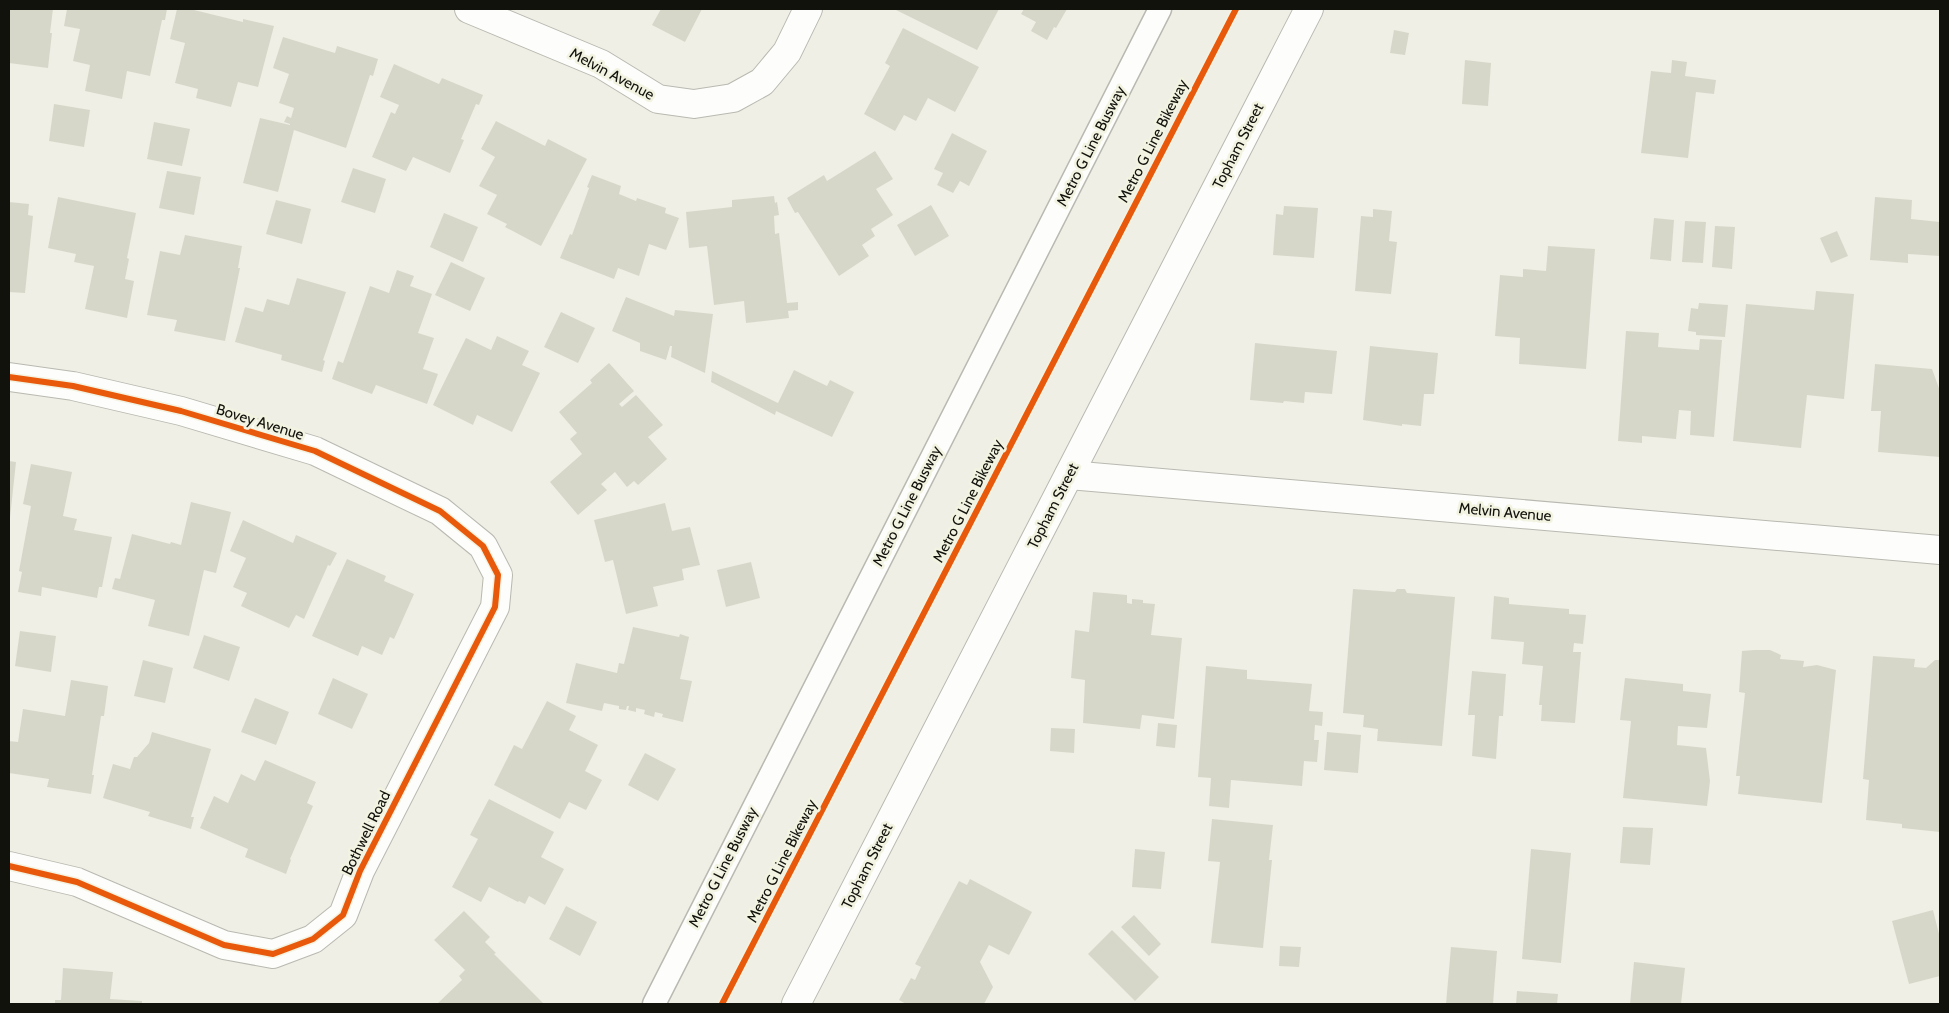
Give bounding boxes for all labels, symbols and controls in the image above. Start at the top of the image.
street label: Melvin Avenue [567,44,658,104]
street label: Metro G Line Bikeway [1114,76,1192,206]
street label: Metro G Line Busway [1053,82,1129,209]
street label: Topham Street [1209,100,1267,192]
street label: Bovey Avenue [214,400,306,444]
street label: Metro G Line Bikeway [929,436,1007,566]
street label: Metro G Line Busway [869,442,945,569]
street label: Topham Street [1024,460,1082,552]
street label: Melvin Avenue [1458,499,1552,525]
street label: Bothwell Road [338,788,394,878]
street label: Metro G Line Bikeway [743,796,821,926]
street label: Metro G Line Busway [685,803,761,930]
street label: Topham Street [838,820,896,912]

